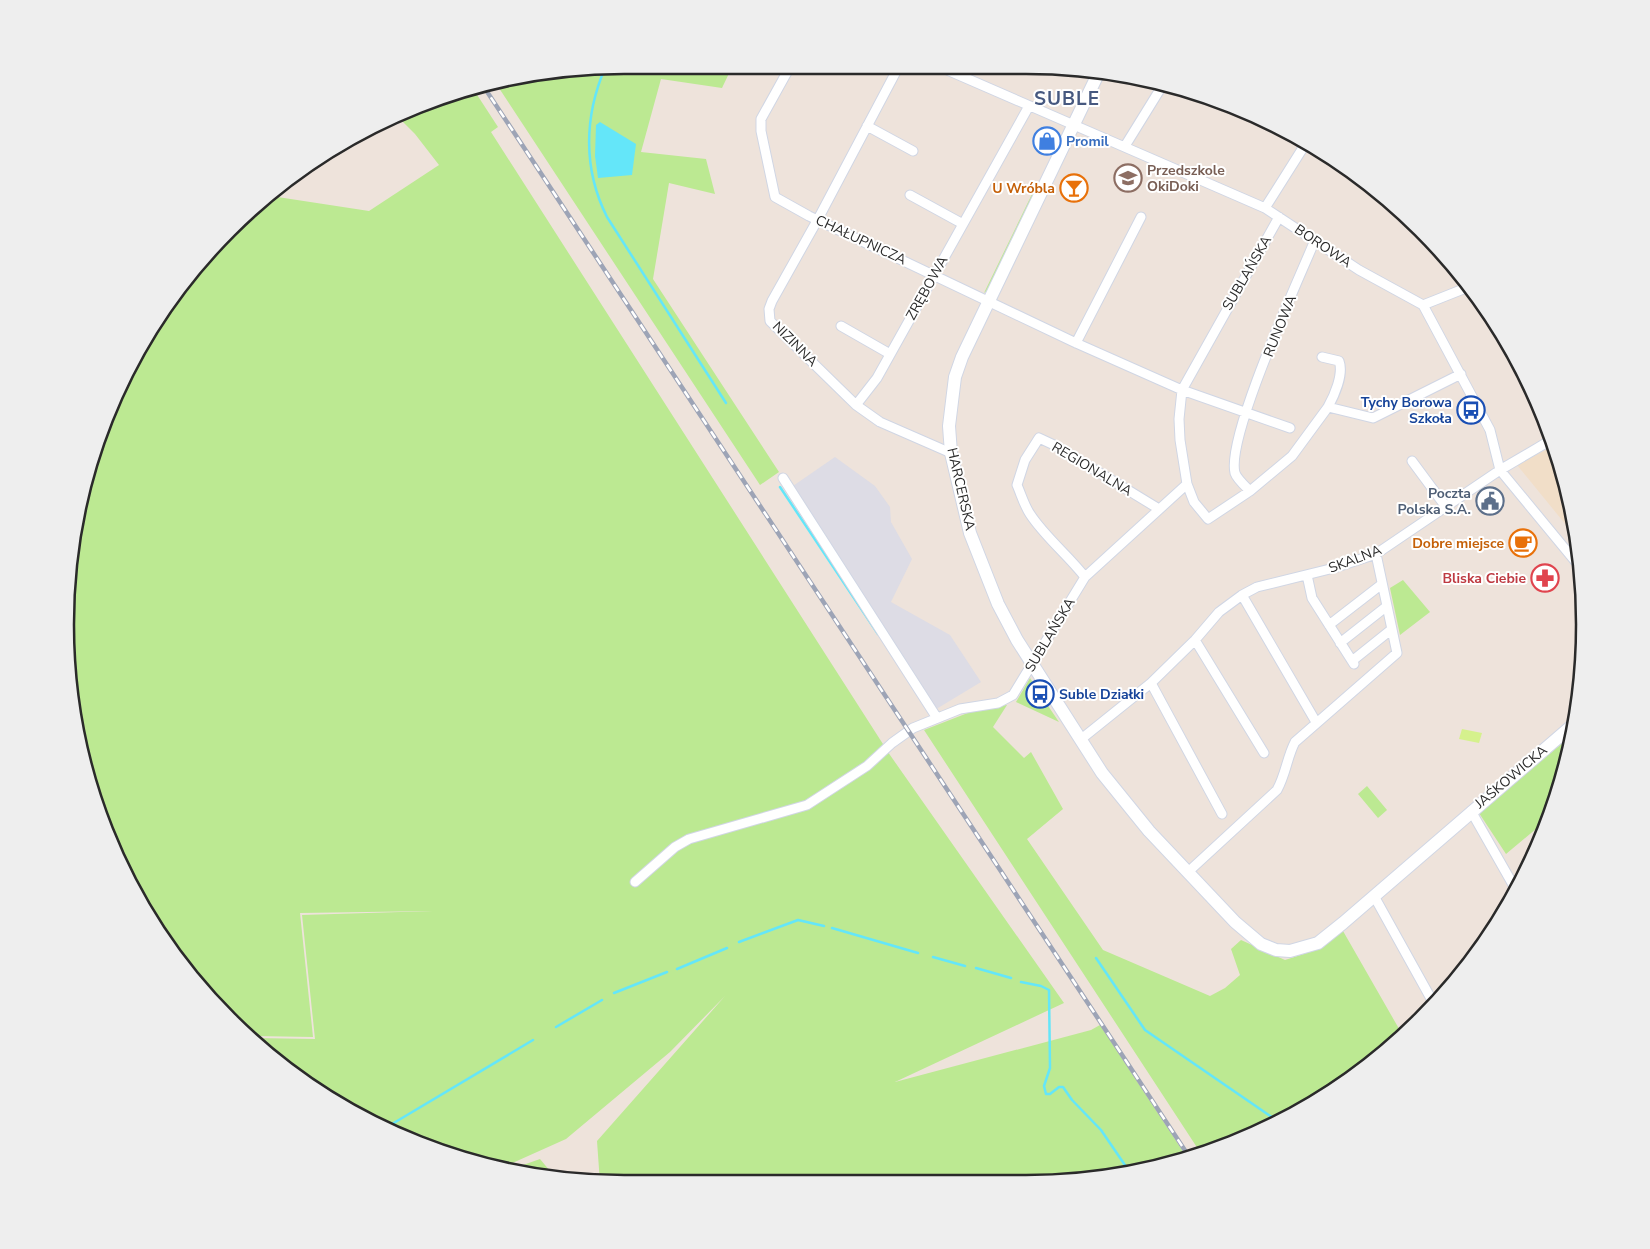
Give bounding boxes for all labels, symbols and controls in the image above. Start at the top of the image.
district label: SUBLE [1034,86,1100,112]
shop icon: Promil [1032,126,1062,156]
place label: Promil [1066,132,1109,151]
place label: Przedszkole OkiDoki [1147,161,1225,196]
school or university icon: Przedszkole OkiDoki [1113,163,1143,193]
bar icon: U Wróbla [1059,173,1089,203]
place label: U Wróbla [992,179,1055,198]
street label: CHAŁUPNICZA [813,211,909,269]
street label: BOROWA [1291,220,1355,272]
street label: SUBLAŃSKA [1218,232,1276,314]
street label: ZRĘBOWA [902,253,952,323]
street label: RUNOWA [1259,292,1301,360]
street label: NIZINNA [768,317,822,371]
place label: Tychy Borowa Szkoła [1361,393,1452,428]
bus stop icon: Tychy Borowa Szkoła [1456,395,1486,425]
street label: REGIONALNA [1048,437,1136,501]
street label: HARCERSKA [942,446,980,532]
place label: Poczta Polska S.A. [1397,484,1471,519]
public building icon: Poczta Polska S.A. [1475,486,1505,516]
cafe icon: Dobre miejsce [1508,528,1538,558]
place label: Dobre miejsce [1412,534,1504,553]
street label: SKALNA [1326,540,1384,578]
pharmacy icon: Bliska Ciebie [1530,563,1560,593]
place label: Bliska Ciebie [1442,569,1526,588]
street label: SUBLAŃSKA [1020,594,1080,676]
bus stop icon: Suble Działki [1025,679,1055,709]
place label: Suble Działki [1059,685,1144,704]
street label: JAŚKOWICKA [1470,741,1551,814]

